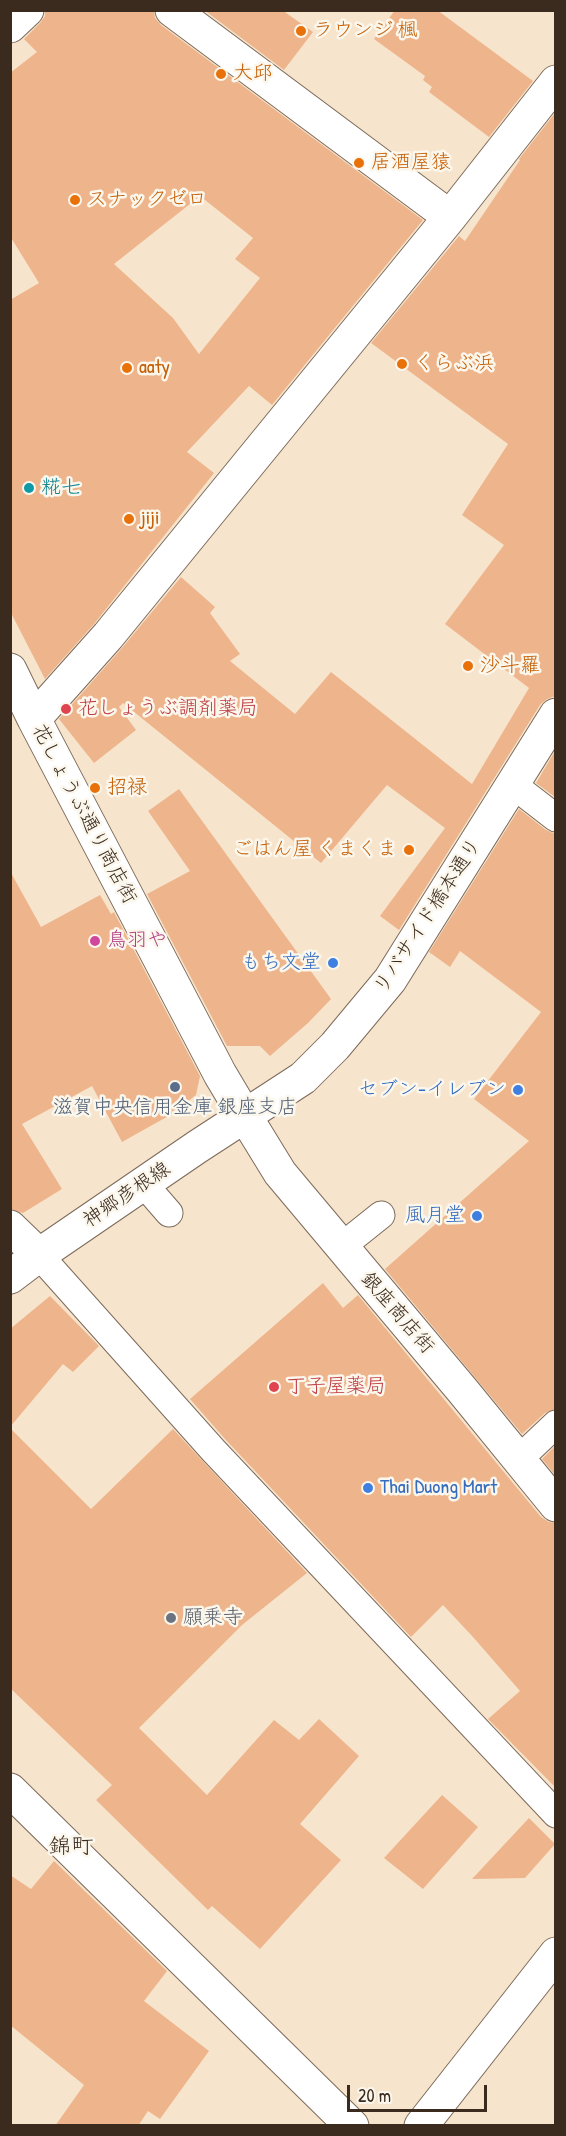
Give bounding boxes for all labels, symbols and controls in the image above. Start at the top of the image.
place label: ラウンジ 楓 [313,19,418,43]
marker: ラウンジ 楓 [294,24,308,38]
place label: 大邱 [233,62,273,86]
marker: 大邱 [214,67,228,81]
place label: 居酒屋猿 [371,151,451,175]
marker: 居酒屋猿 [352,156,366,170]
place label: スナックゼロ [87,188,207,212]
marker: スナックゼロ [68,193,82,207]
place label: くらぶ浜 [414,352,494,376]
place label: aaty [139,356,170,380]
marker: くらぶ浜 [395,357,409,371]
marker: aaty [120,361,134,375]
place label: 糀七 [41,476,81,500]
marker: 糀七 [22,481,36,495]
place label: jiji [141,507,159,531]
marker: jiji [122,512,136,526]
place label: 沙斗羅 [480,654,540,678]
marker: 沙斗羅 [461,659,475,673]
place label: 花しょうぶ調剤薬局 [78,697,258,721]
marker: 花しょうぶ調剤薬局 [59,702,73,716]
street label: 花しょうぶ通り商店街 [26,720,142,908]
place label: 招禄 [107,776,147,800]
marker: 招禄 [88,781,102,795]
street label: リバサイド橋本通り [369,834,487,998]
place label: ごはん屋 くまくま [232,838,397,862]
marker: ごはん屋 くまくま [402,843,416,857]
place label: 鳥羽や [107,929,167,953]
marker: 鳥羽や [88,934,102,948]
place label: もち文堂 [241,951,321,975]
marker: もち文堂 [326,956,340,970]
place label: セブン-イレブン [358,1078,506,1102]
marker: 滋賀中央信用金庫 銀座支店 [168,1080,182,1094]
marker: セブン-イレブン [511,1083,525,1097]
place label: 滋賀中央信用金庫 銀座支店 [53,1096,297,1120]
street label: 神郷彦根線 [79,1157,175,1233]
place label: 風月堂 [405,1204,465,1228]
marker: 風月堂 [470,1209,484,1223]
street label: 銀座商店街 [355,1267,439,1359]
place label: 丁子屋薬局 [286,1375,386,1399]
marker: 丁子屋薬局 [267,1380,281,1394]
place label: Thai Duong Mart [380,1476,497,1500]
marker: Thai Duong Mart [361,1481,375,1495]
place label: 願乗寺 [183,1606,243,1630]
marker: 願乗寺 [164,1611,178,1625]
district label: 錦町 [49,1834,93,1860]
scale bar [350,2073,490,2111]
text: 20 m [358,2083,391,2108]

